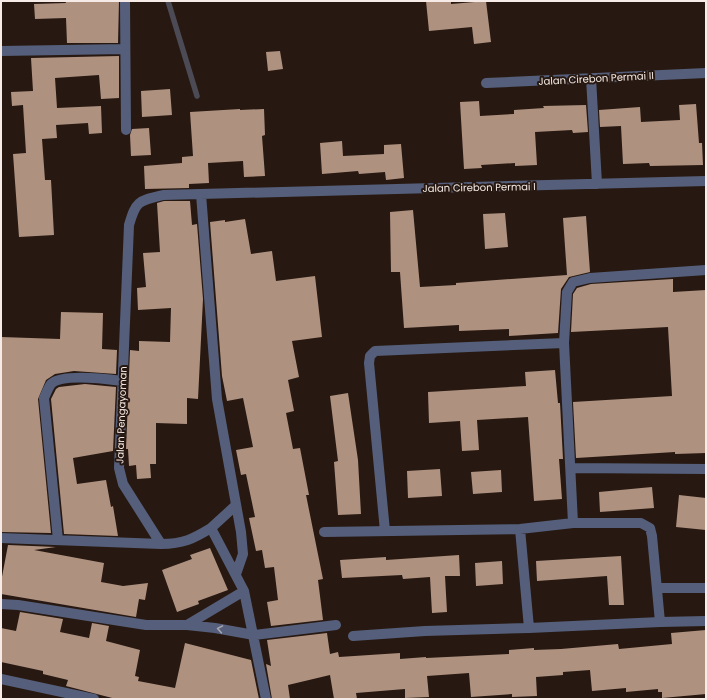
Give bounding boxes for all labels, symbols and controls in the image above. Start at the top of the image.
street label: Jalan Cirebon Permai II [538,68,654,89]
street label: Jalan Cirebon Permai I [422,179,536,196]
street label: Jalan Pengayoman [112,366,131,464]
one-way arrow [217,625,223,634]

